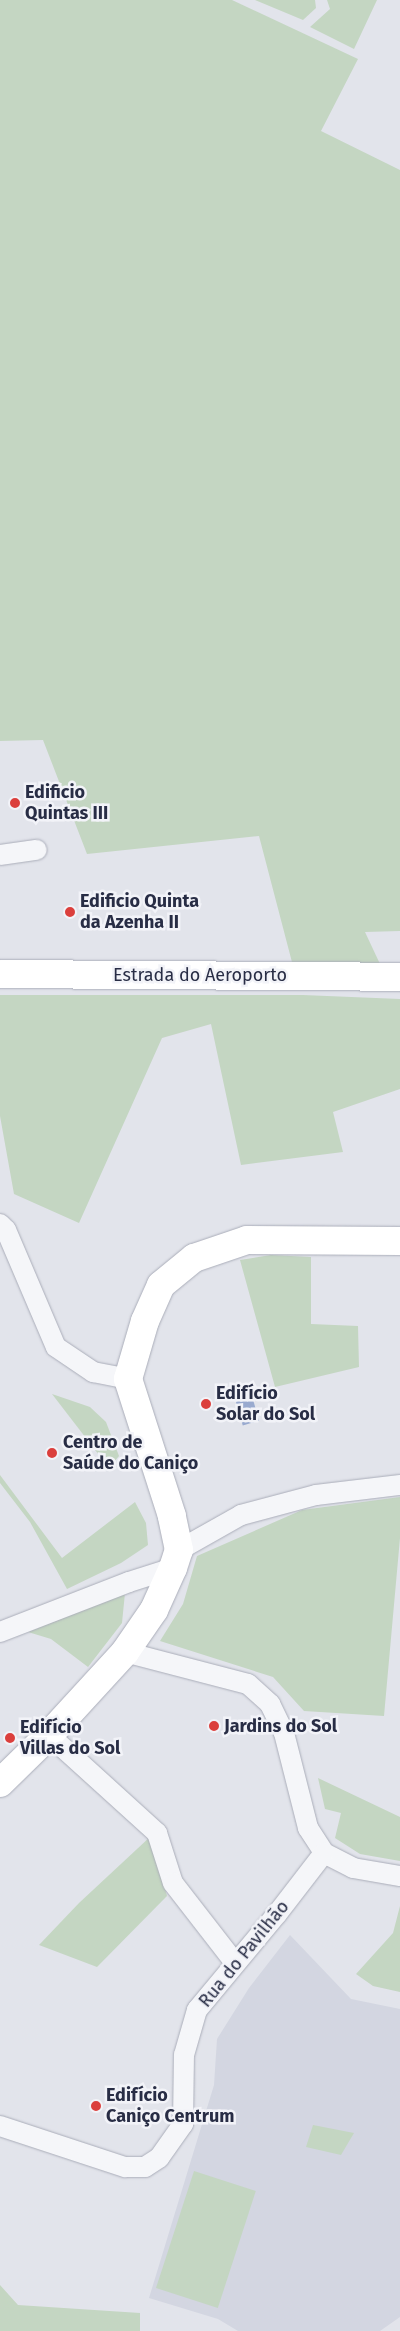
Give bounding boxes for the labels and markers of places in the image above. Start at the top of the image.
place label: Edificio Quintas III [25,782,108,824]
marker: Edificio Quintas III [9,797,21,809]
place label: Edificio Quinta da Azenha II [80,891,199,934]
marker: Edificio Quinta da Azenha II [64,906,76,918]
place label: Edifício Solar do Sol [216,1383,315,1426]
marker: Edifício Solar do Sol [200,1398,212,1410]
place label: Centro de Saúde do Caniço [63,1432,198,1475]
marker: Centro de Saúde do Caniço [45,1446,59,1460]
place label: Jardins do Sol [224,1715,337,1737]
place label: Edifício Villas do Sol [20,1717,120,1760]
marker: Jardins do Sol [208,1720,220,1732]
marker: Edifício Villas do Sol [4,1732,16,1744]
place label: Edifício Caniço Centrum [106,2085,235,2128]
marker: Edifício Caniço Centrum [90,2100,102,2112]

